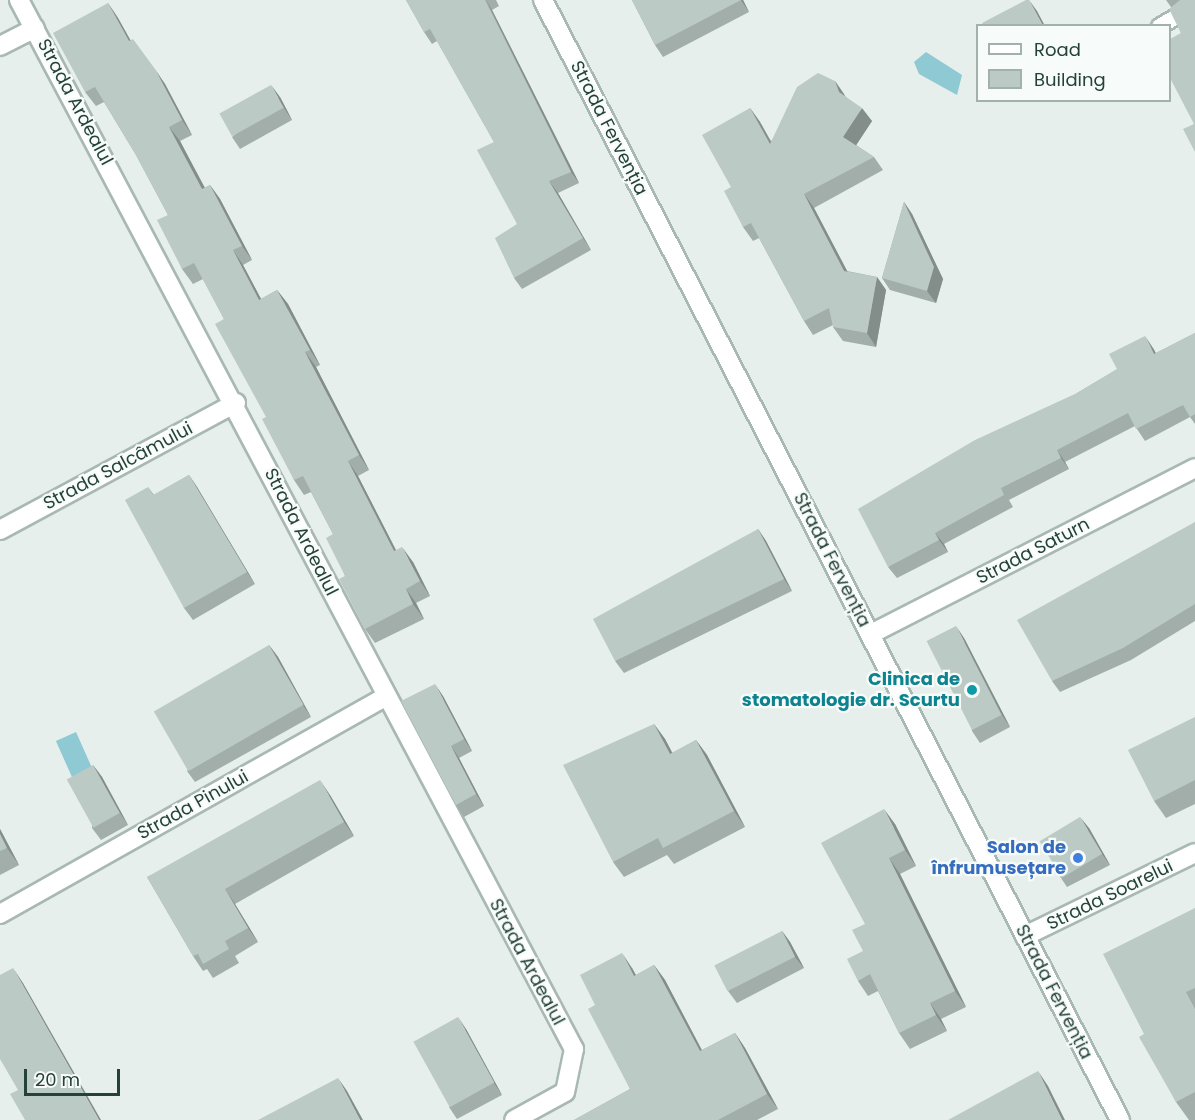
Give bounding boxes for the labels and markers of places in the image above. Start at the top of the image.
place label: Clinica de stomatologie dr. Scurtu [742,669,960,712]
marker: Clinica de stomatologie dr. Scurtu [965,683,979,697]
place label: Salon de înfrumusețare [931,837,1066,880]
marker: Salon de înfrumusețare [1071,851,1085,865]

